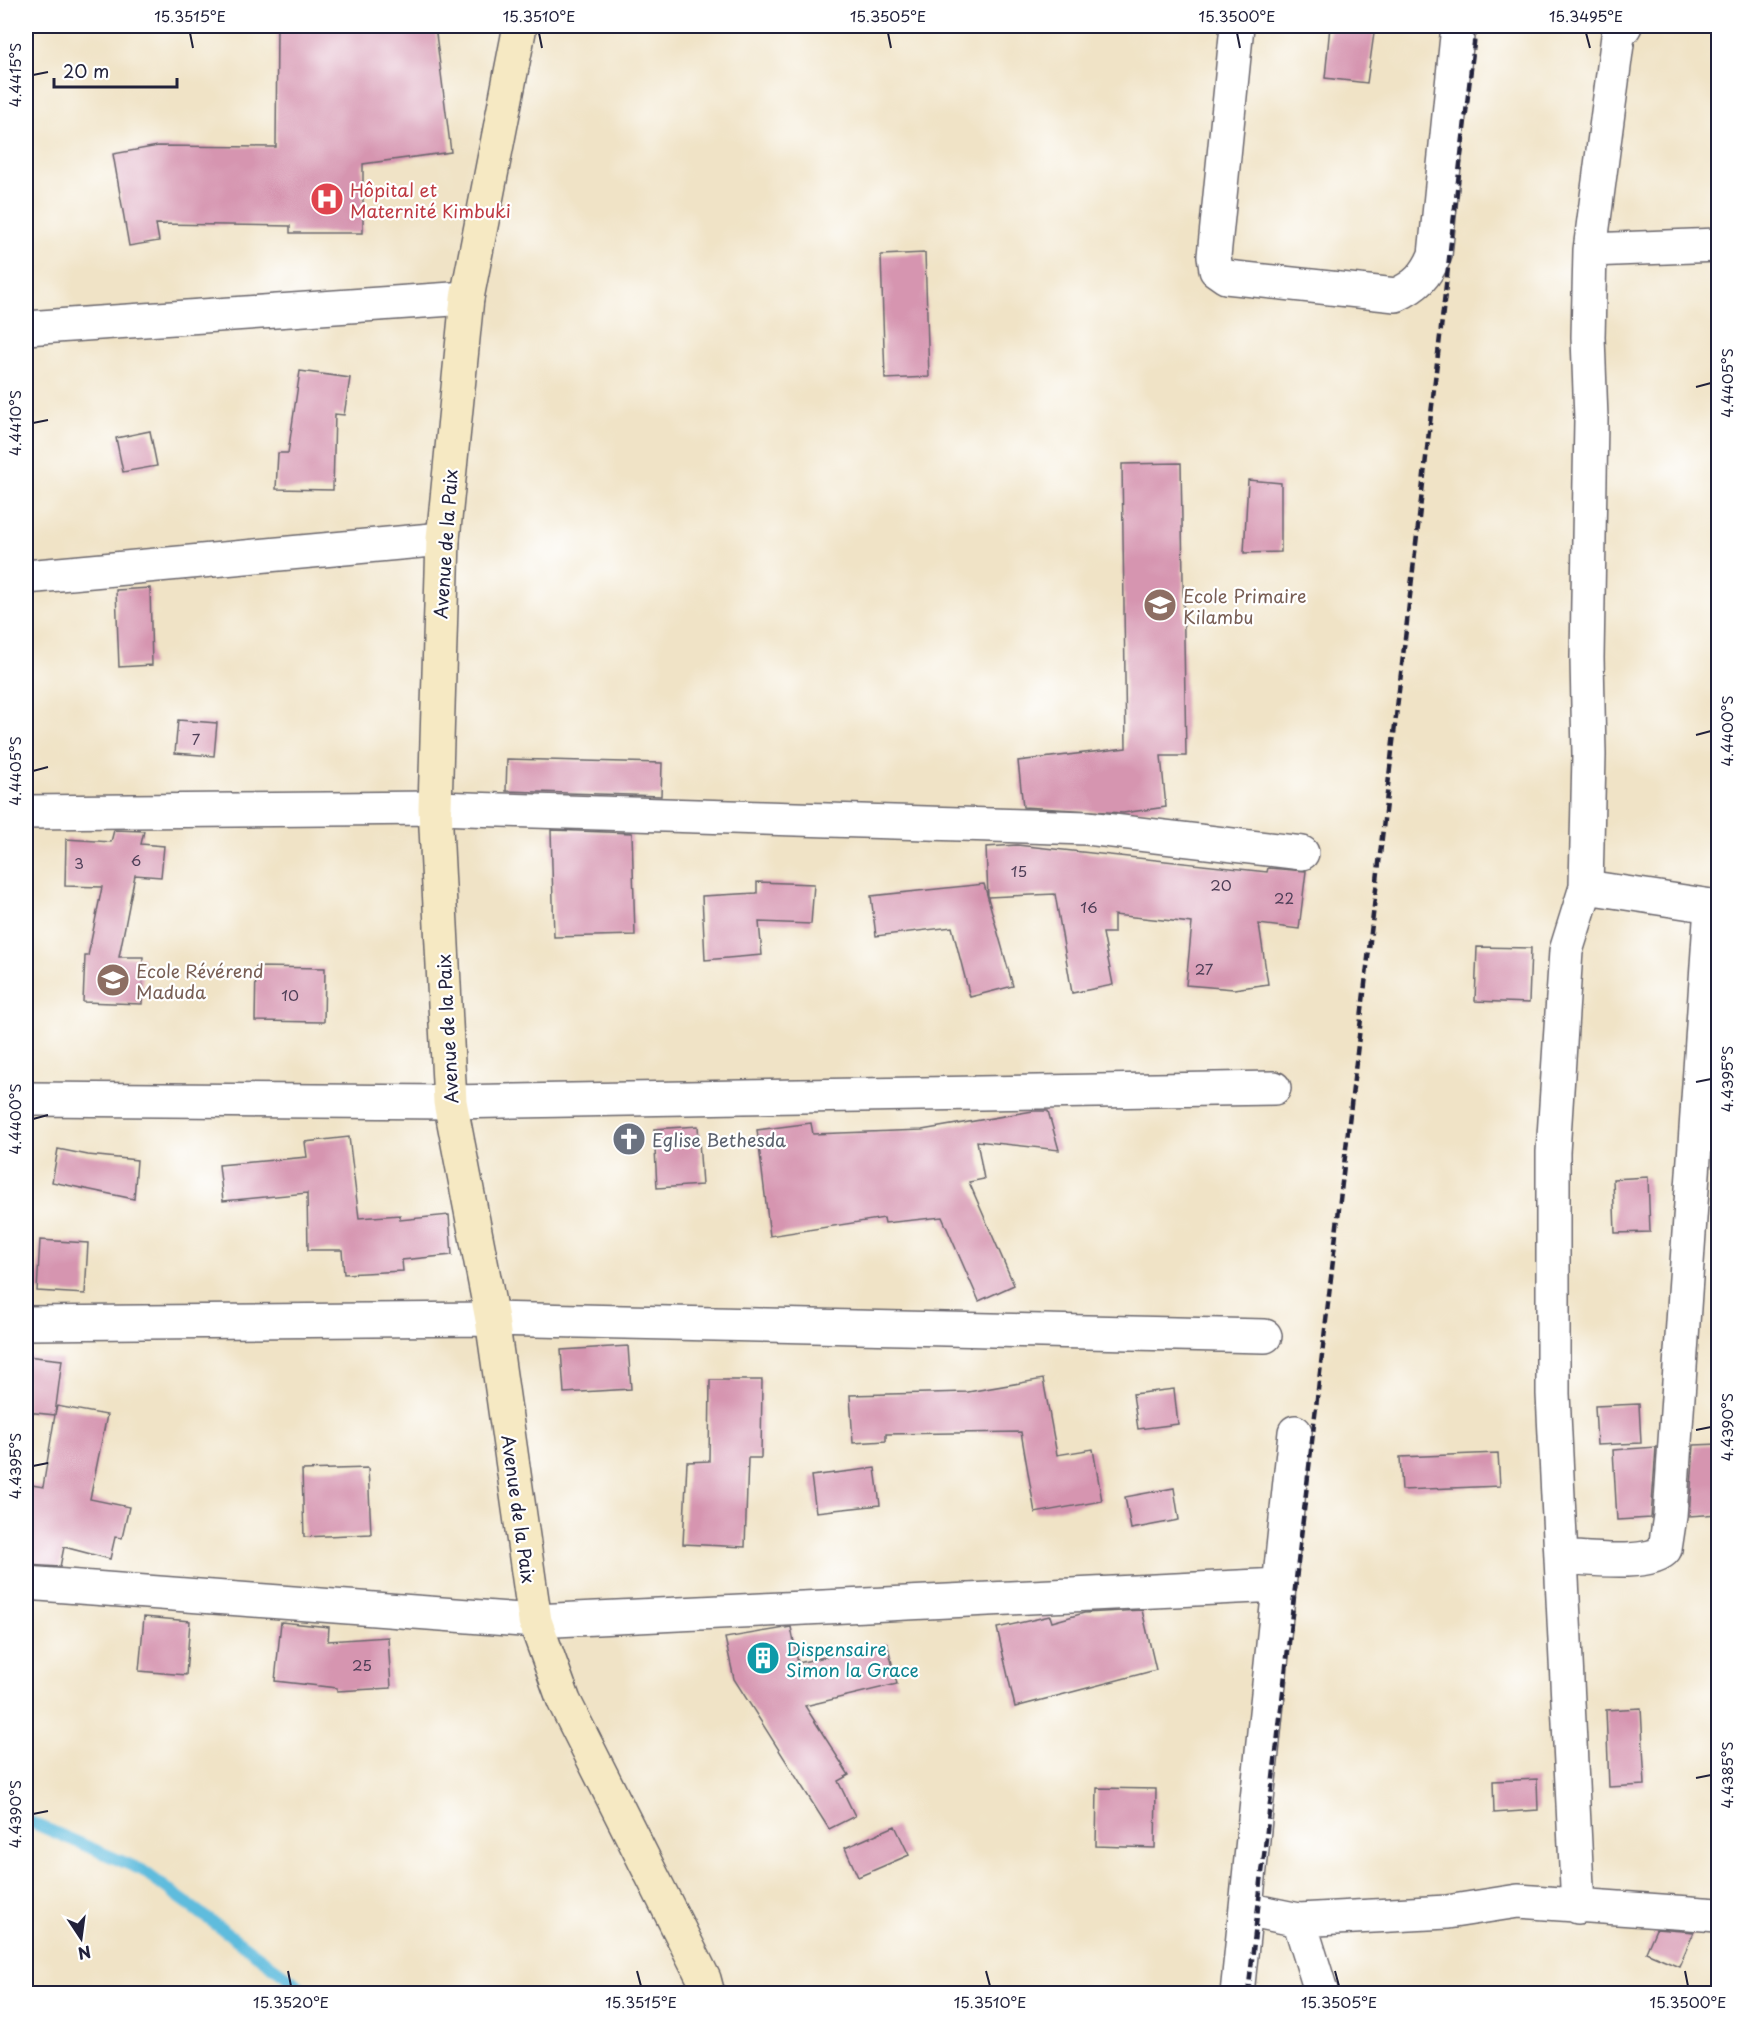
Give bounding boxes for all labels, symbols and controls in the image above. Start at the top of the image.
text: 15.3515°E [154,4,226,27]
text: 15.3510°E [503,4,575,27]
text: 15.3505°E [850,4,926,27]
text: 15.3500°E [1198,4,1276,27]
text: 15.3495°E [1549,4,1623,27]
text: 4.4415°S [3,43,26,107]
scale bar [54,51,177,89]
text: 20 m [63,57,109,84]
place label: Hôpital et Maternité Kimbuki [350,176,511,224]
hospital icon: Hôpital et Maternité Kimbuki [309,181,345,217]
text: 4.4405°S [1715,348,1738,418]
text: 4.4410°S [3,390,26,456]
street label: Avenue de la Paix [426,468,464,620]
place label: Ecole Primaire Kilambu [1183,582,1306,630]
school or university icon: Ecole Primaire Kilambu [1142,587,1178,623]
text: 4.4400°S [1715,695,1738,767]
house number: 7 [192,727,201,750]
text: 4.4405°S [3,736,26,806]
house number: 6 [131,848,141,871]
house number: 3 [74,851,84,874]
house number: 15 [1011,859,1027,882]
house number: 20 [1210,873,1232,896]
house number: 22 [1274,886,1294,909]
house number: 16 [1080,895,1098,918]
street label: Avenue de la Paix [430,954,464,1104]
place label: Ecole Révérend Maduda [136,957,264,1005]
house number: 27 [1195,957,1214,980]
school or university icon: Ecole Révérend Maduda [95,962,131,998]
house number: 10 [281,983,299,1006]
text: 4.4395°S [1715,1046,1738,1112]
text: 4.4400°S [3,1083,26,1155]
church icon: Eglise Bethesda [611,1121,647,1157]
place label: Eglise Bethesda [652,1126,786,1153]
text: 4.4390°S [1715,1393,1738,1461]
text: 4.4395°S [3,1433,26,1499]
street label: Avenue de la Paix [495,1433,543,1585]
place label: Dispensaire Simon la Grace [786,1635,919,1683]
building icon: Dispensaire Simon la Grace [745,1640,781,1676]
house number: 25 [352,1653,372,1676]
text: 4.4385°S [1715,1741,1738,1809]
text: 4.4390°S [3,1780,26,1848]
north arrow [51,1908,111,1968]
text: N [76,1940,93,1967]
text: 15.3520°E [253,1990,329,2013]
text: 15.3515°E [605,1990,677,2013]
text: 15.3510°E [954,1990,1026,2013]
text: 15.3505°E [1301,1990,1377,2013]
text: 15.3500°E [1649,1990,1727,2013]

